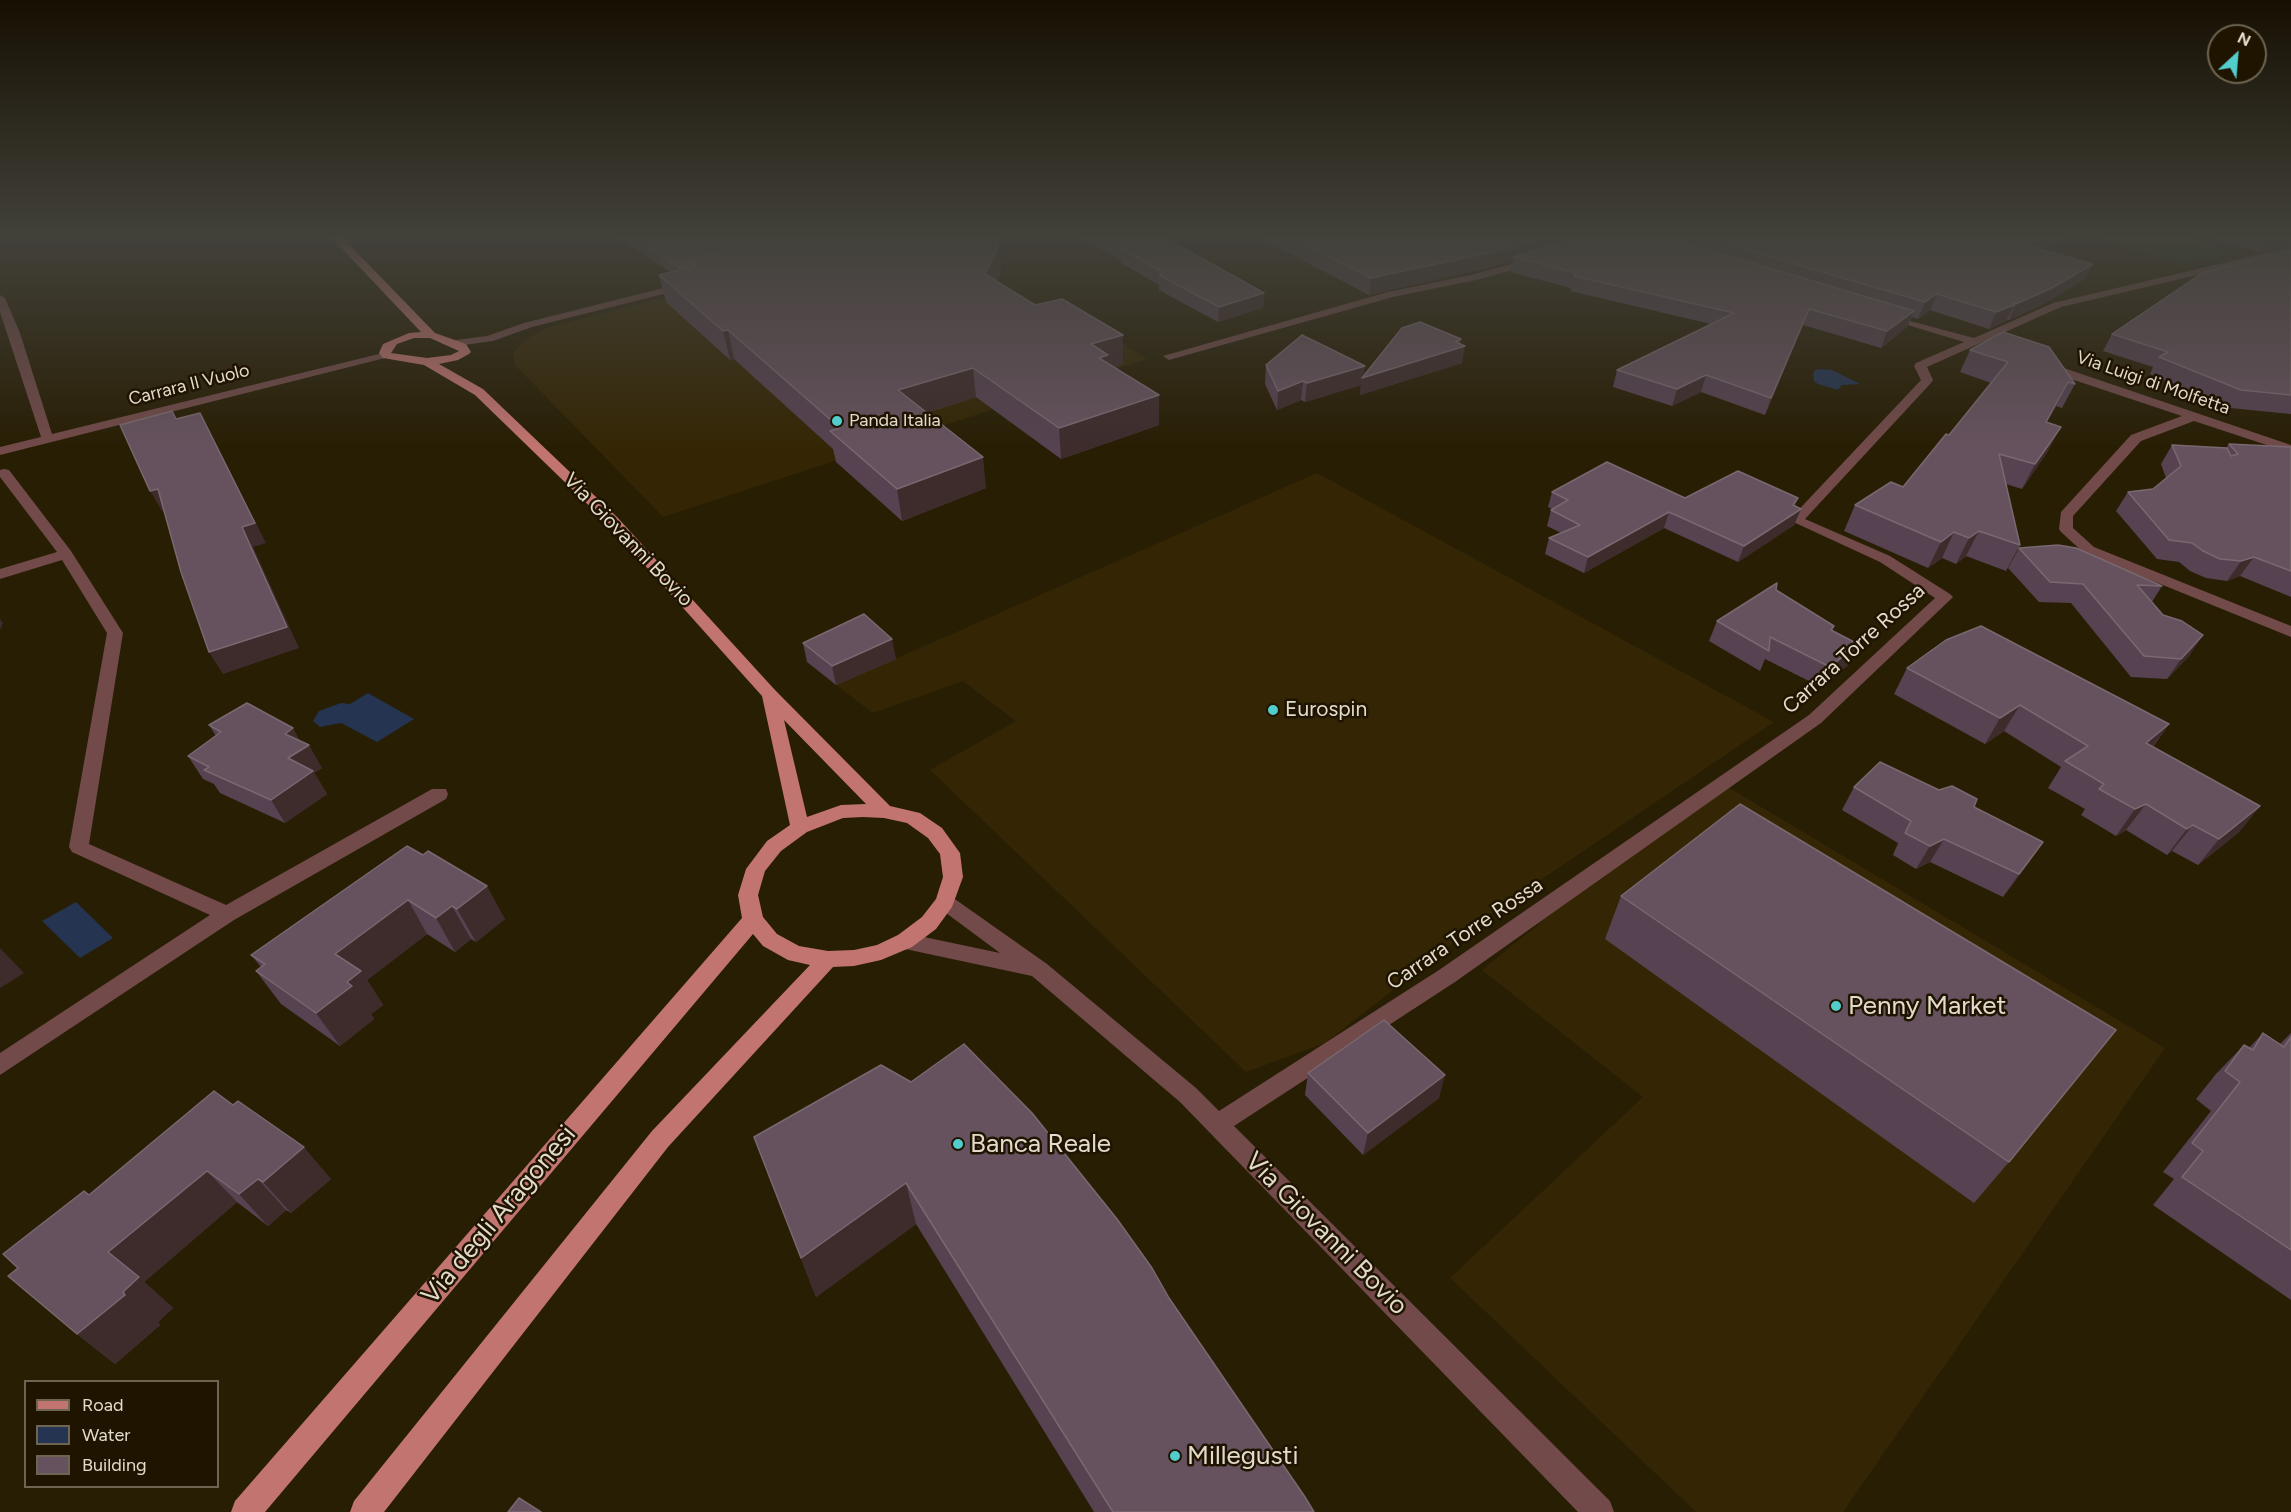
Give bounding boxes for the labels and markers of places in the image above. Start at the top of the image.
place label: Panda Italia [849,410,941,432]
marker: Panda Italia [830,414,844,428]
place label: Eurospin [1285,697,1367,723]
marker: Eurospin [1266,703,1280,717]
place label: Penny Market [1848,990,2006,1022]
marker: Penny Market [1829,999,1843,1013]
place label: Banca Reale [970,1128,1111,1160]
marker: Banca Reale [951,1137,965,1151]
place label: Millegusti [1187,1440,1298,1472]
marker: Millegusti [1168,1449,1182,1463]

